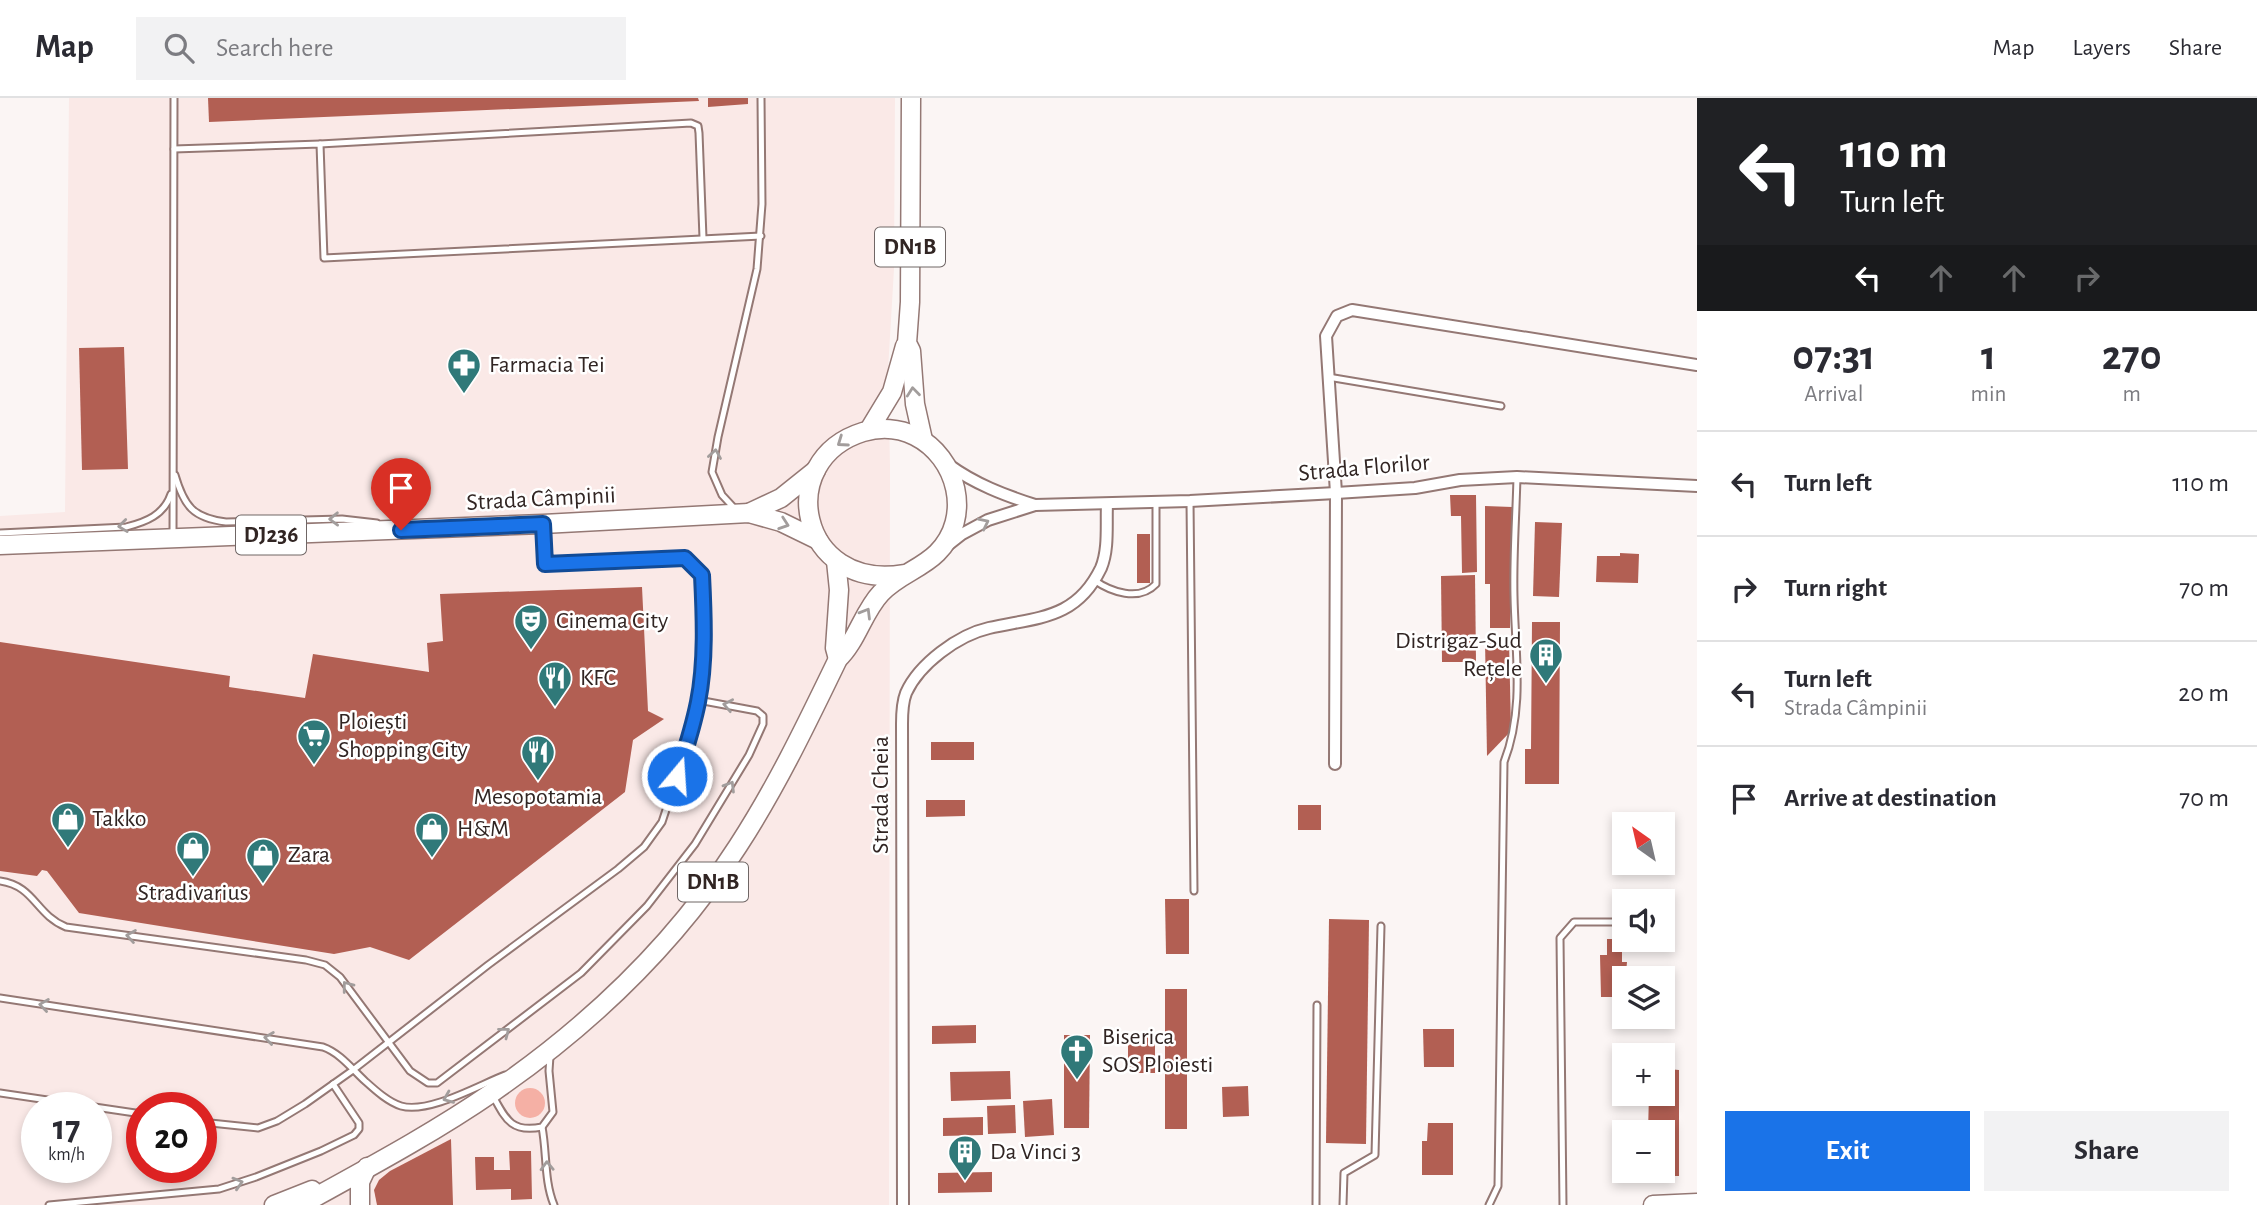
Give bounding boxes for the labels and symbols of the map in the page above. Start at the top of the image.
road number: DN1B [875,228,945,266]
pharmacy icon: Farmacia Tei [445,346,483,395]
place label: Farmacia Tei [489,353,605,377]
one-way arrow [906,386,921,398]
one-way arrow [837,434,850,446]
one-way arrow [707,448,722,460]
street label: Strada Florilor [1297,450,1431,486]
pin [371,458,431,530]
street label: Strada Câmpinii [466,483,616,515]
one-way arrow [328,511,338,527]
road number: DJ236 [236,516,306,555]
one-way arrow [778,516,790,530]
one-way arrow [977,517,989,531]
one-way arrow [117,518,129,533]
theatre icon: Cinema City [512,602,550,651]
one-way arrow [858,608,871,621]
place label: Cinema City [556,609,668,633]
place label: Distrigaz-Sud Rețele [1395,629,1522,682]
building icon: Distrigaz-Sud Rețele [1527,636,1565,685]
restaurant icon: KFC [536,659,574,708]
place label: KFC [580,666,616,690]
one-way arrow [722,699,734,714]
place label: Ploiești Shopping City [338,710,468,762]
supermarket icon: Ploiești Shopping City [295,717,333,766]
restaurant icon: Mesopotamia [519,733,557,782]
street label: Strada Cheia [869,736,893,854]
position arrow [640,739,714,813]
one-way arrow [722,780,735,793]
place label: Mesopotamia [474,785,602,809]
shop icon: Takko [49,800,87,849]
place label: Takko [92,807,147,831]
shop icon: H&M [413,810,451,859]
north arrow [1612,812,1675,875]
place label: H&M [457,817,509,841]
shop icon: Stradivarius [174,829,212,878]
shop icon: Zara [244,836,282,885]
place label: Zara [288,843,330,867]
road number: DN1B [678,862,748,902]
place label: Stradivarius [137,881,249,905]
one-way arrow [125,929,136,944]
one-way arrow [342,981,355,994]
one-way arrow [38,998,50,1013]
place label: Biserica SOS Ploiesti [1102,1025,1213,1077]
one-way arrow [497,1028,509,1041]
one-way arrow [263,1031,275,1046]
church icon: Biserica SOS Ploiesti [1058,1032,1096,1081]
one-way arrow [442,1090,454,1104]
speed limit sign: 20 [126,1092,217,1183]
building icon: Da Vinci 3 [946,1133,984,1182]
place label: Da Vinci 3 [990,1140,1081,1164]
one-way arrow [539,1161,554,1172]
one-way arrow [231,1177,244,1191]

